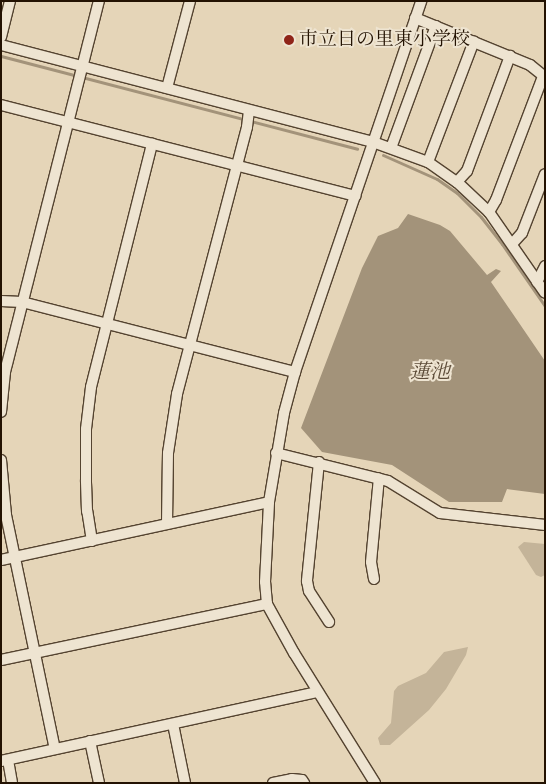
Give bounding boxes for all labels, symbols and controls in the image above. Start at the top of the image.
place label: 市立日の里東小学校 [299,29,470,51]
marker: 市立日の里東小学校 [283,34,295,46]
water label: 蓮池 [410,360,450,384]

